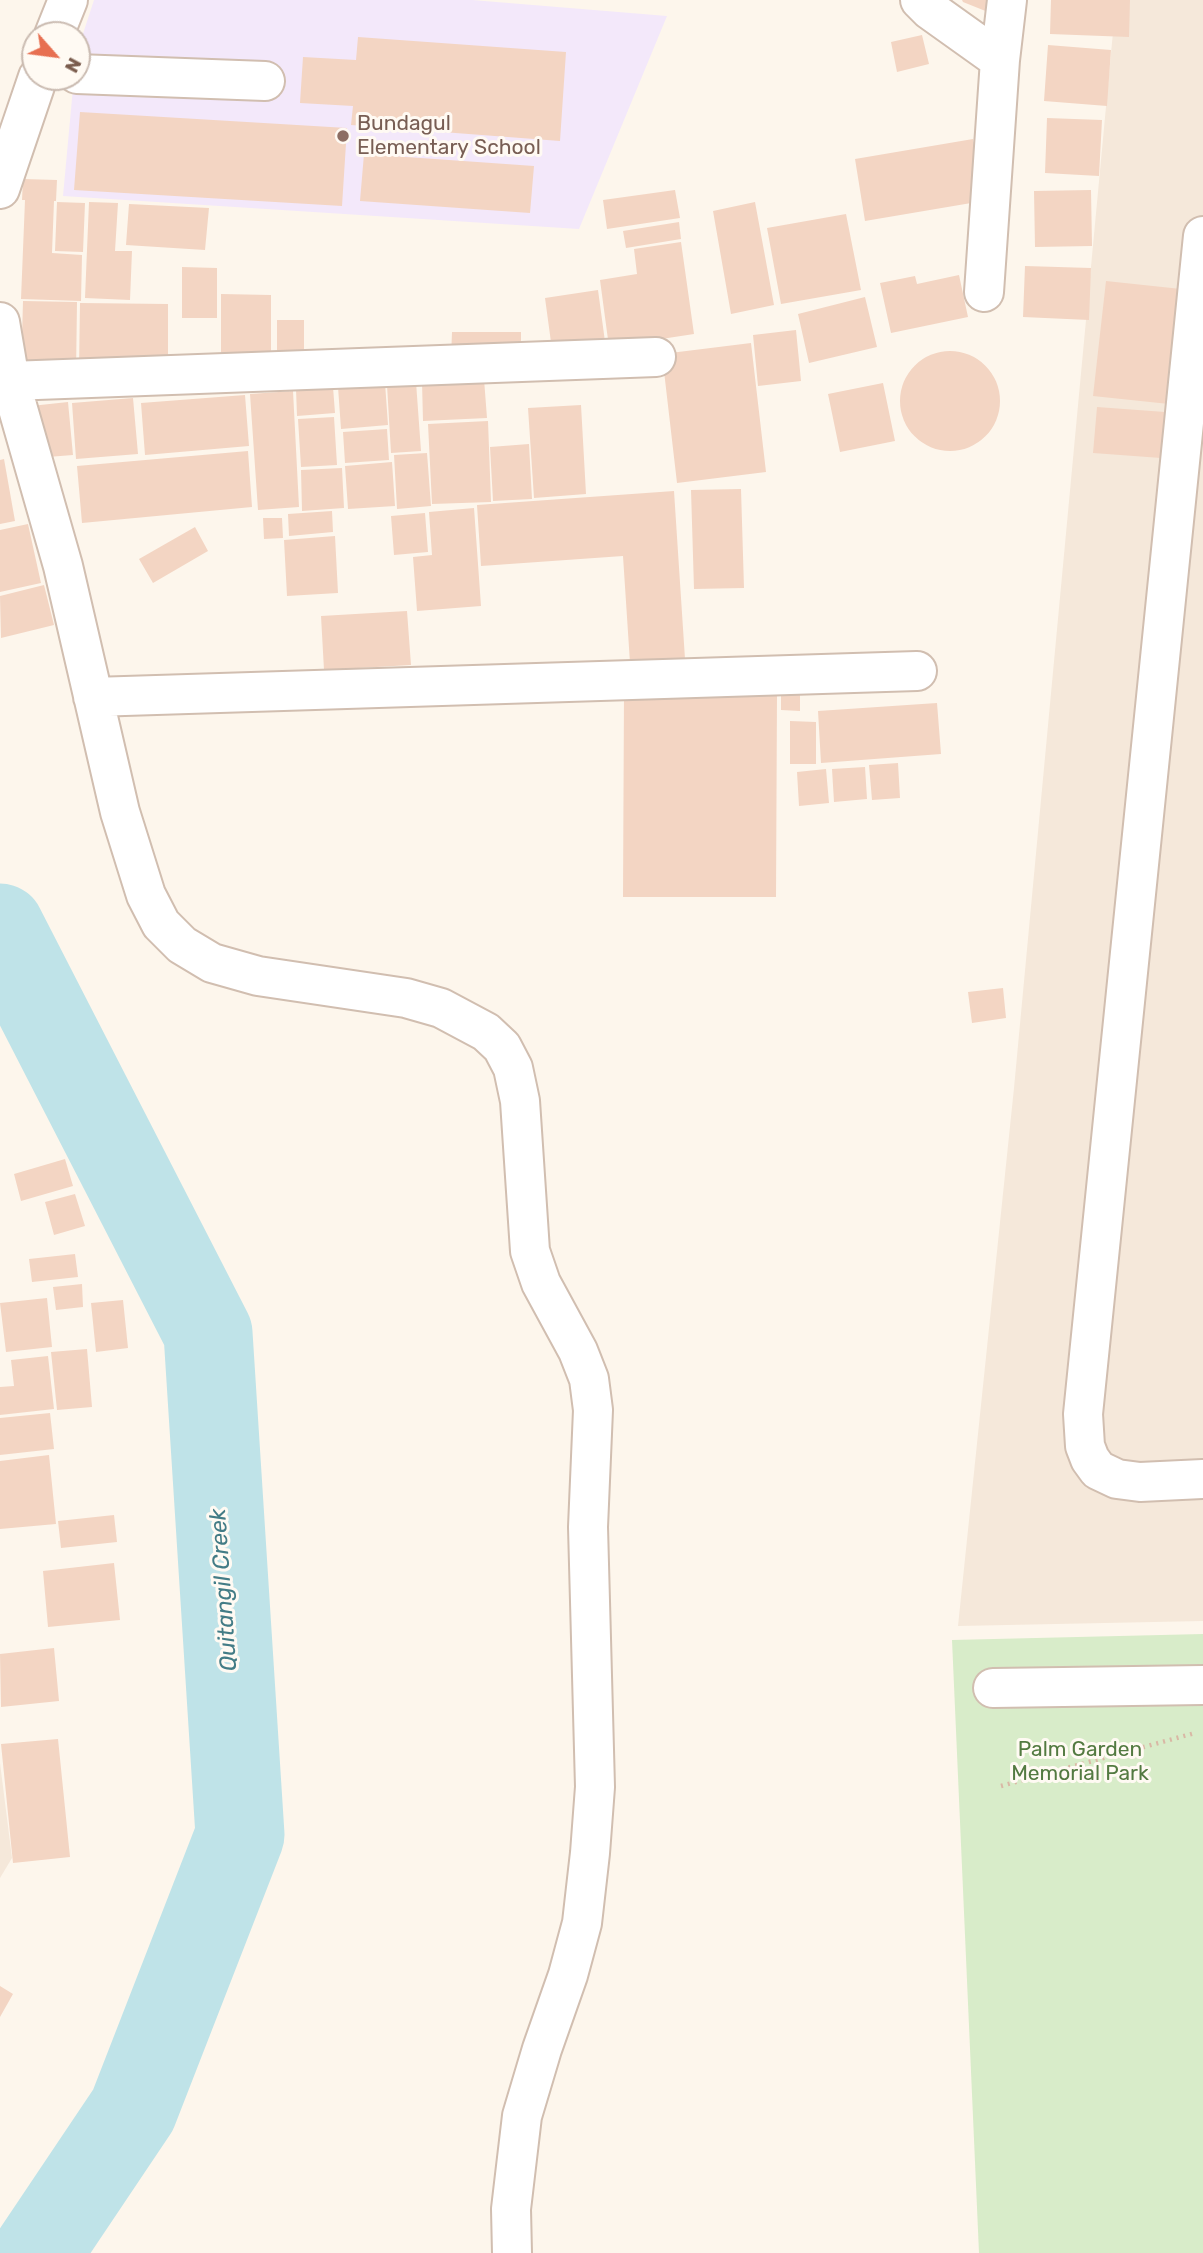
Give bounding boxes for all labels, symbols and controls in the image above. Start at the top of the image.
north arrow [21,21,91,91]
text: N [60,54,87,77]
place label: Bundagul Elementary School [357,111,541,161]
marker: Bundagul Elementary School [335,128,351,144]
water label: Quitangil Creek [205,1508,243,1672]
park label: Palm Garden Memorial Park [1011,1737,1149,1787]

